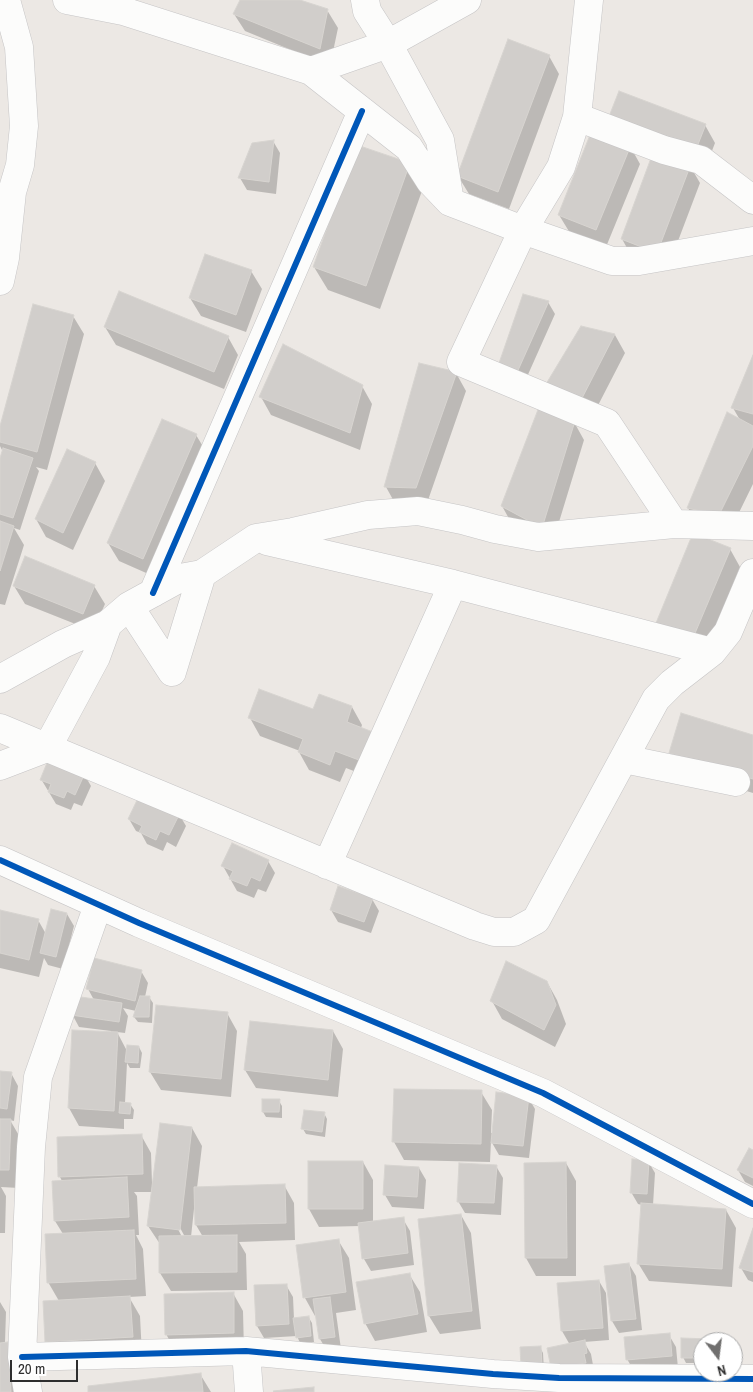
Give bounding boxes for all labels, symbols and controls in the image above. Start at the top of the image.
north arrow [693,1332,743,1382]
scale bar [12,1350,80,1382]
text: 20 m [18,1358,45,1379]
text: N [715,1361,728,1380]

